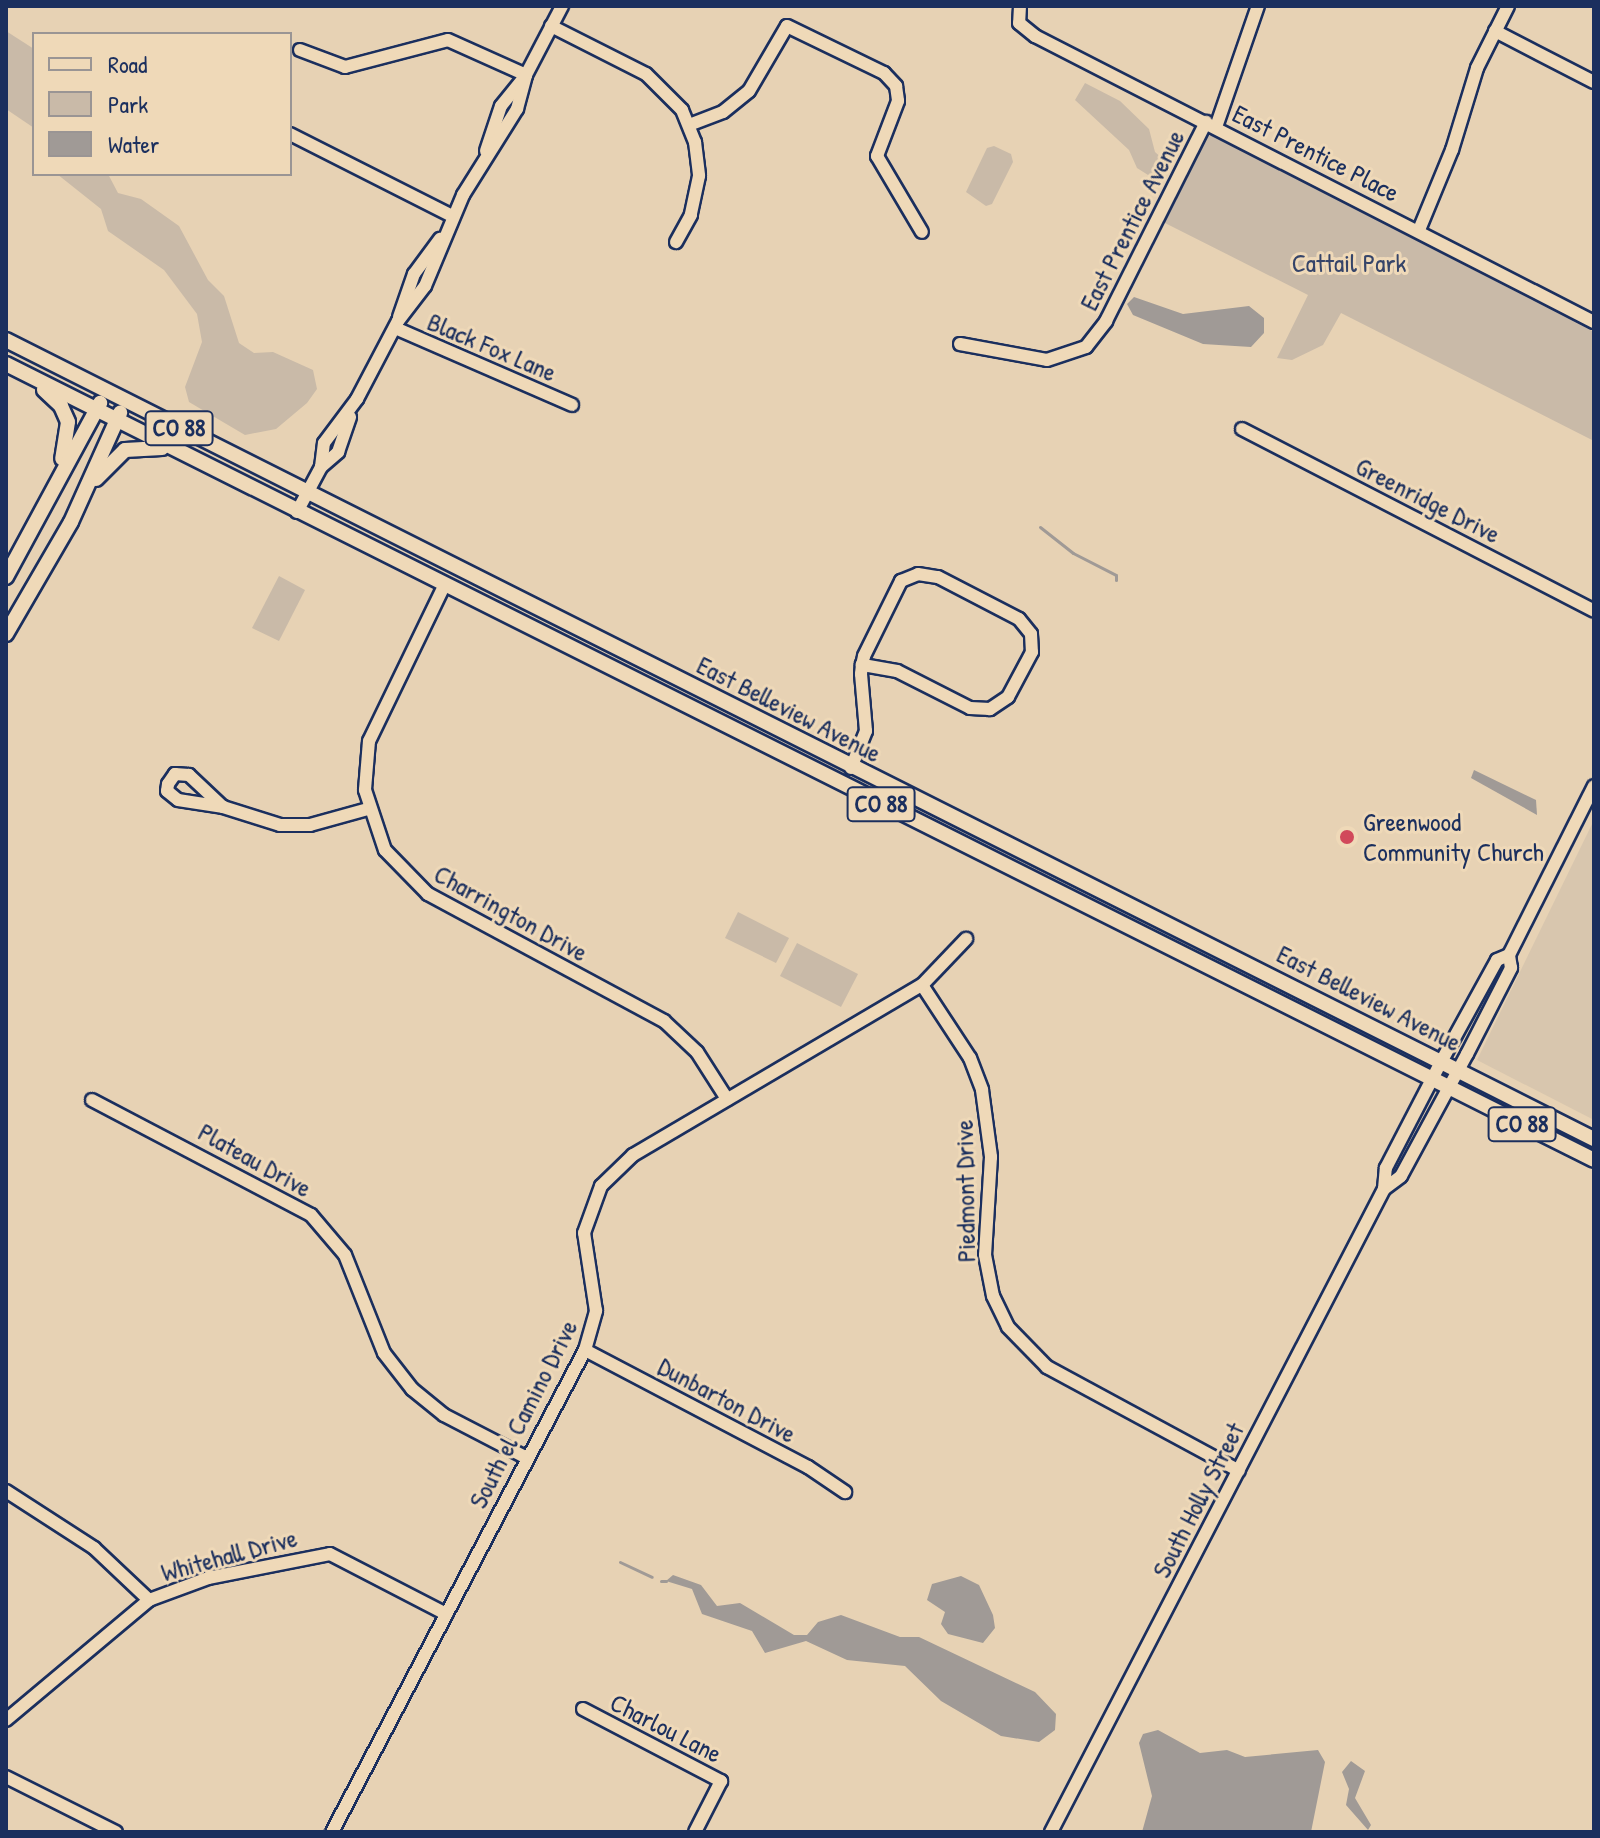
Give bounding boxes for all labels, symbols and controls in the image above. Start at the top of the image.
legend [32,32,292,176]
text: Road [108,48,147,80]
text: Park [108,88,148,120]
street label: East Prentice Place [1228,98,1404,208]
street label: East Prentice Avenue [1073,125,1191,315]
text: Water [108,128,159,160]
park label: Cattail Park [1292,247,1406,279]
street label: Black Fox Lane [423,306,561,388]
road number: CO 88 [143,408,215,448]
street label: Greenridge Drive [1351,450,1505,550]
street label: East Belleview Avenue [692,649,886,769]
road number: CO 88 [845,784,917,824]
place label: Greenwood Community Church [1363,806,1544,868]
marker: Greenwood Community Church [1338,828,1356,846]
street label: Charrington Drive [429,858,593,968]
street label: East Belleview Avenue [1272,938,1466,1058]
road number: CO 88 [1486,1104,1558,1144]
street label: Plateau Drive [193,1116,317,1204]
street label: Piedmont Drive [948,1119,982,1263]
street label: South el Camino Drive [462,1315,584,1513]
street label: Dunbarton Drive [653,1351,801,1449]
street label: South Holly Street [1146,1417,1250,1583]
street label: Whitehall Drive [158,1522,300,1588]
street label: Charlou Lane [605,1687,727,1769]

